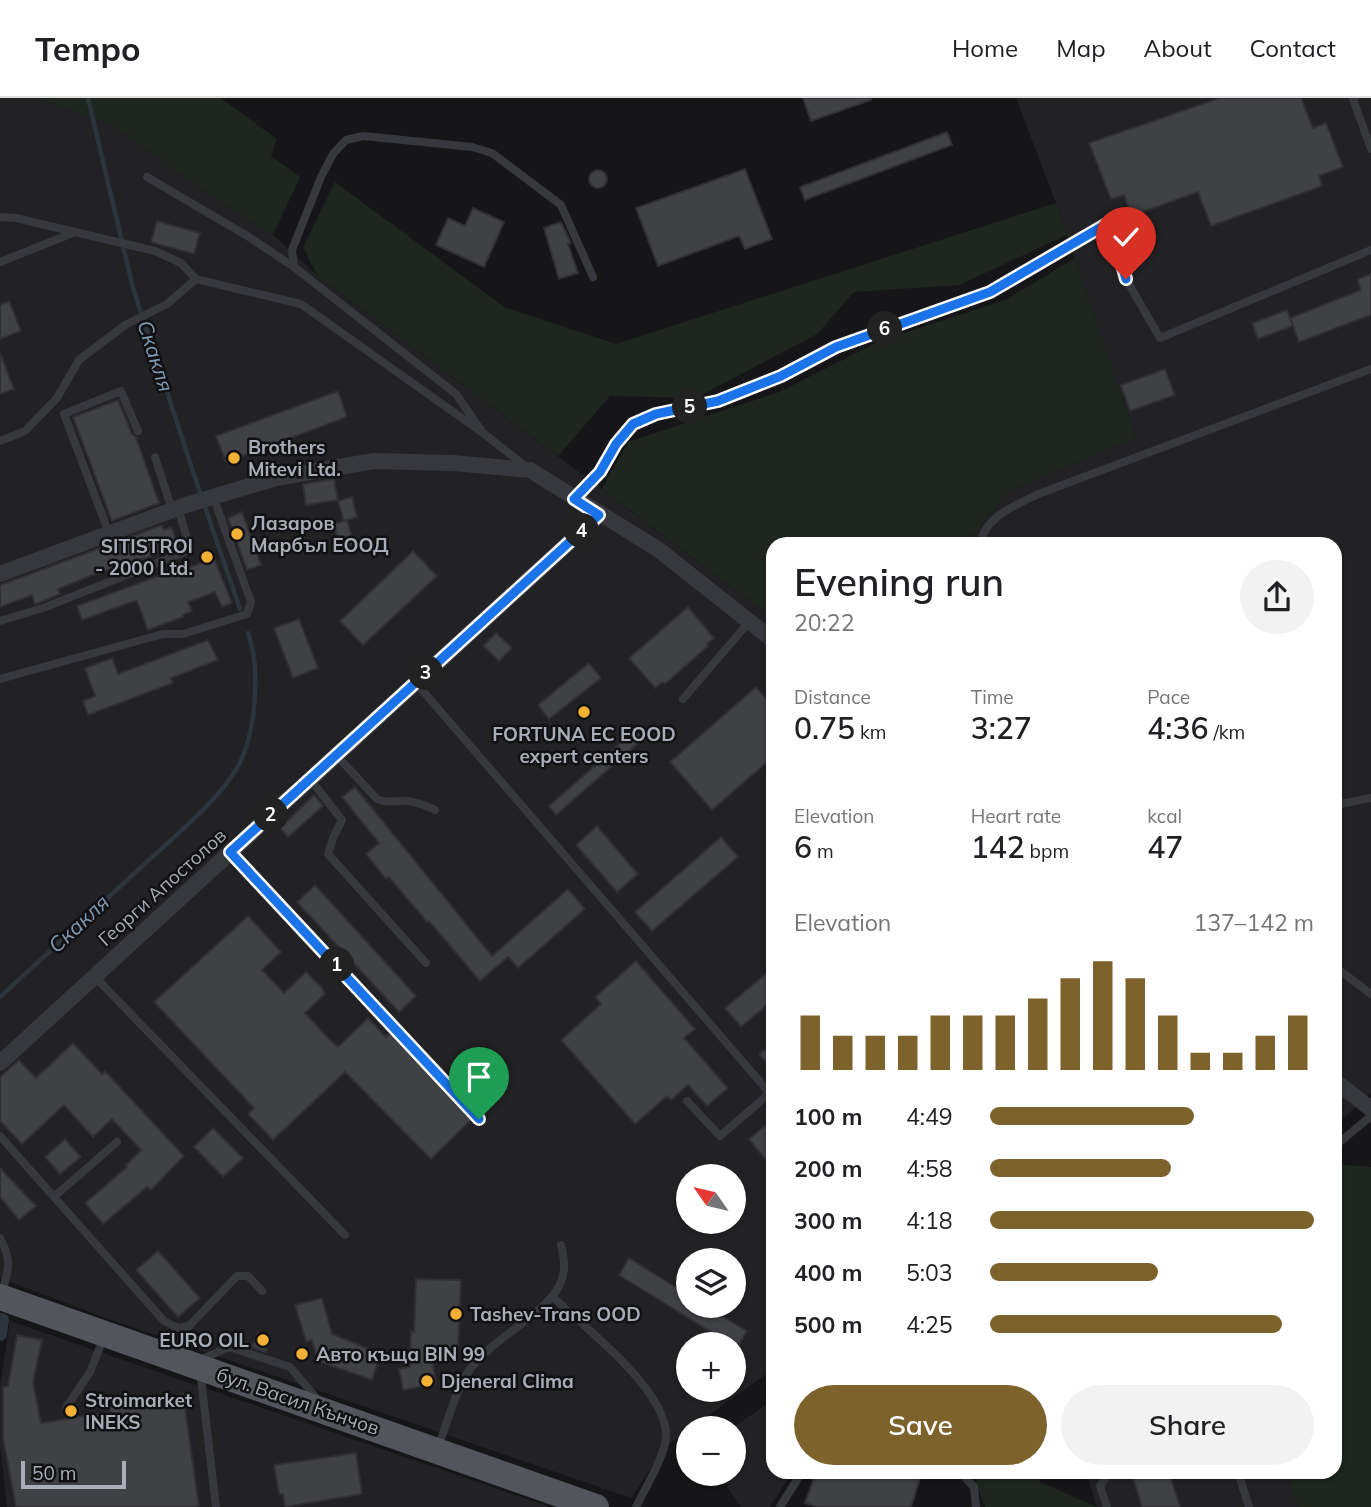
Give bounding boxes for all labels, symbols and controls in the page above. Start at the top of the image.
text: Tempo [35,28,141,69]
text: Home [952,33,1018,63]
text: Map [1056,33,1106,63]
text: About [1144,33,1212,63]
text: Contact [1250,33,1336,63]
pin [1096,207,1156,279]
icon: check [1107,218,1145,256]
pin: 6 [868,312,903,346]
text: 6 [879,316,890,340]
water label: Скакля [132,317,180,395]
pin: 5 [672,390,708,424]
text: 5 [684,394,695,418]
place label: Brothers Mitevi Ltd. [248,435,341,481]
marker: Brothers Mitevi Ltd. [226,450,242,466]
place label: Лазаров Марбъл ЕООД [251,511,389,557]
pin: 4 [564,514,600,548]
text: 4 [576,518,587,542]
marker: Лазаров Марбъл ЕООД [229,526,245,542]
place label: SITISTROI - 2000 Ltd. [95,534,193,580]
marker: SITISTROI - 2000 Ltd. [199,549,215,565]
text: Evening run [794,558,1004,606]
button: share [1240,560,1314,634]
text: 20:22 [794,608,854,637]
pin: 3 [408,656,444,690]
text: 3 [420,660,431,684]
text: Distance [794,685,871,709]
text: Time [971,685,1014,709]
text: Pace [1147,685,1190,709]
marker: FORTUNA EC EOOD expert centers [576,704,592,720]
text: 0.75 [794,709,855,747]
text: 3:27 [971,709,1032,747]
text: 4:36 [1147,709,1208,747]
text: km [855,720,887,744]
text: /km [1208,720,1245,744]
place label: FORTUNA EC EOOD expert centers [492,722,676,768]
pin: 2 [254,798,288,832]
text: 2 [265,802,276,826]
text: Elevation [794,804,874,828]
text: Heart rate [971,804,1061,828]
text: kcal [1147,804,1182,828]
street label: Георги Апостолов [93,823,231,951]
text: 6 [794,828,812,866]
text: 142 [971,828,1025,866]
text: 47 [1147,828,1183,866]
text: m [812,839,834,863]
text: bpm [1025,839,1069,863]
water label: Скакля [43,889,114,958]
text: Elevation [794,908,891,937]
text: 137–142 m [1193,908,1314,937]
pin: 1 [320,948,354,982]
text: 1 [331,952,342,976]
pin [449,1047,509,1119]
icon: arrive [460,1058,498,1096]
text: 100 m [794,1102,862,1131]
text: 4:49 [906,1102,953,1131]
text: 200 m [794,1154,862,1183]
text: 4:58 [906,1154,953,1183]
north arrow [676,1164,746,1234]
map controls [676,1164,746,1486]
text: 300 m [794,1206,862,1235]
text: 4:18 [906,1206,953,1235]
button: layers [676,1248,746,1318]
text: 400 m [794,1258,862,1287]
text: 5:03 [906,1258,953,1287]
place label: Tashev-Trans OOD [470,1302,641,1326]
marker: Tashev-Trans OOD [448,1306,464,1322]
text: 500 m [794,1310,862,1339]
text: 4:25 [906,1310,953,1339]
place label: EURO OIL [159,1328,249,1352]
marker: EURO OIL [255,1332,271,1348]
button: + [676,1332,746,1402]
place label: Авто къща BIN 99 [316,1342,485,1366]
marker: Авто къща BIN 99 [294,1346,310,1362]
street label: бул. Васил Кънчов [214,1362,382,1440]
place label: Djeneral Clima [441,1369,574,1393]
marker: Djeneral Clima [419,1373,435,1389]
button: Save [794,1385,1047,1465]
button: Share [1061,1385,1314,1465]
place label: Stroimarket INEKS [85,1388,192,1434]
marker: Stroimarket INEKS [63,1403,79,1419]
button: − [676,1416,746,1486]
scale bar [21,1458,126,1490]
text: 50 m [32,1461,76,1485]

